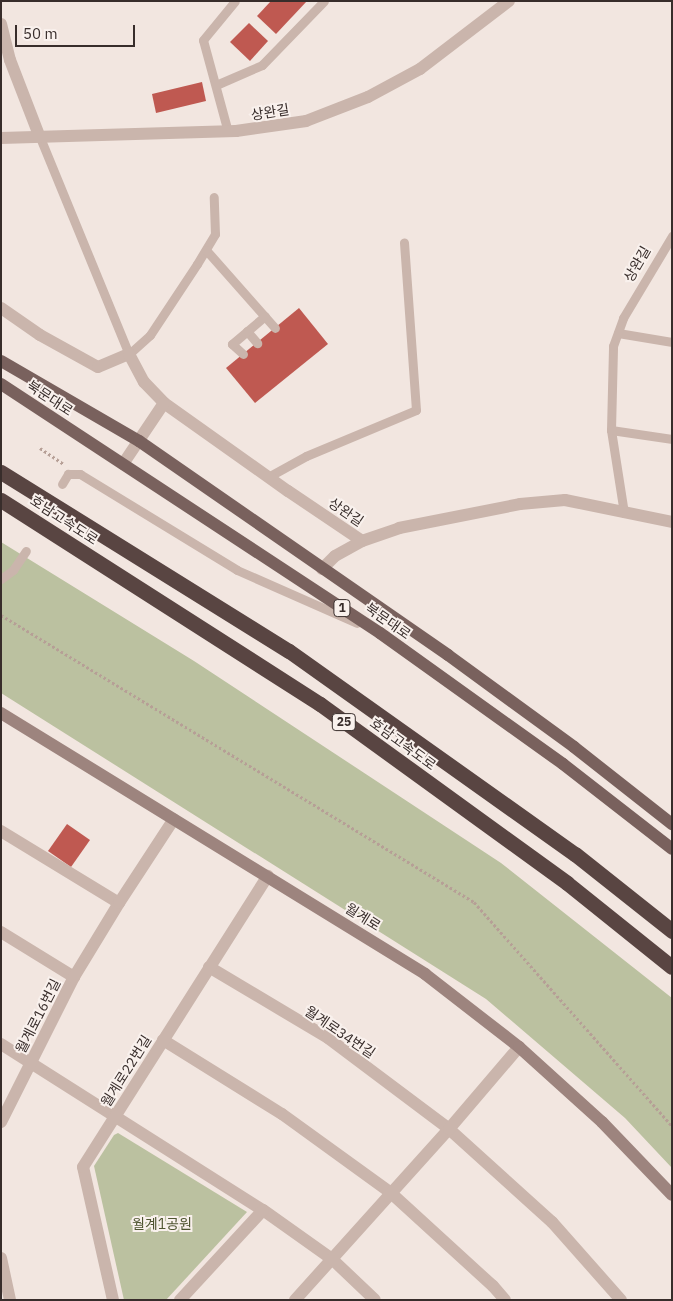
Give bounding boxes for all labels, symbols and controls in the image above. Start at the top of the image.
scale bar [18,15,138,47]
text: 50 m [23,24,58,43]
street label: 상완길 [250,101,290,123]
street label: 상완길 [620,243,654,285]
street label: 북문대로 [24,377,76,419]
street label: 호남고속도로 [27,492,101,548]
street label: 상완길 [325,494,367,530]
road number: 1 [333,598,351,618]
street label: 북문대로 [362,599,414,643]
road number: 25 [332,712,356,732]
street label: 호남고속도로 [367,714,439,774]
street label: 월계로 [342,900,384,934]
street label: 월계로16번길 [12,976,64,1056]
street label: 월계로34번길 [302,1002,378,1062]
street label: 월계로22번길 [97,1032,155,1110]
park label: 월계1공원 [132,1216,192,1232]

